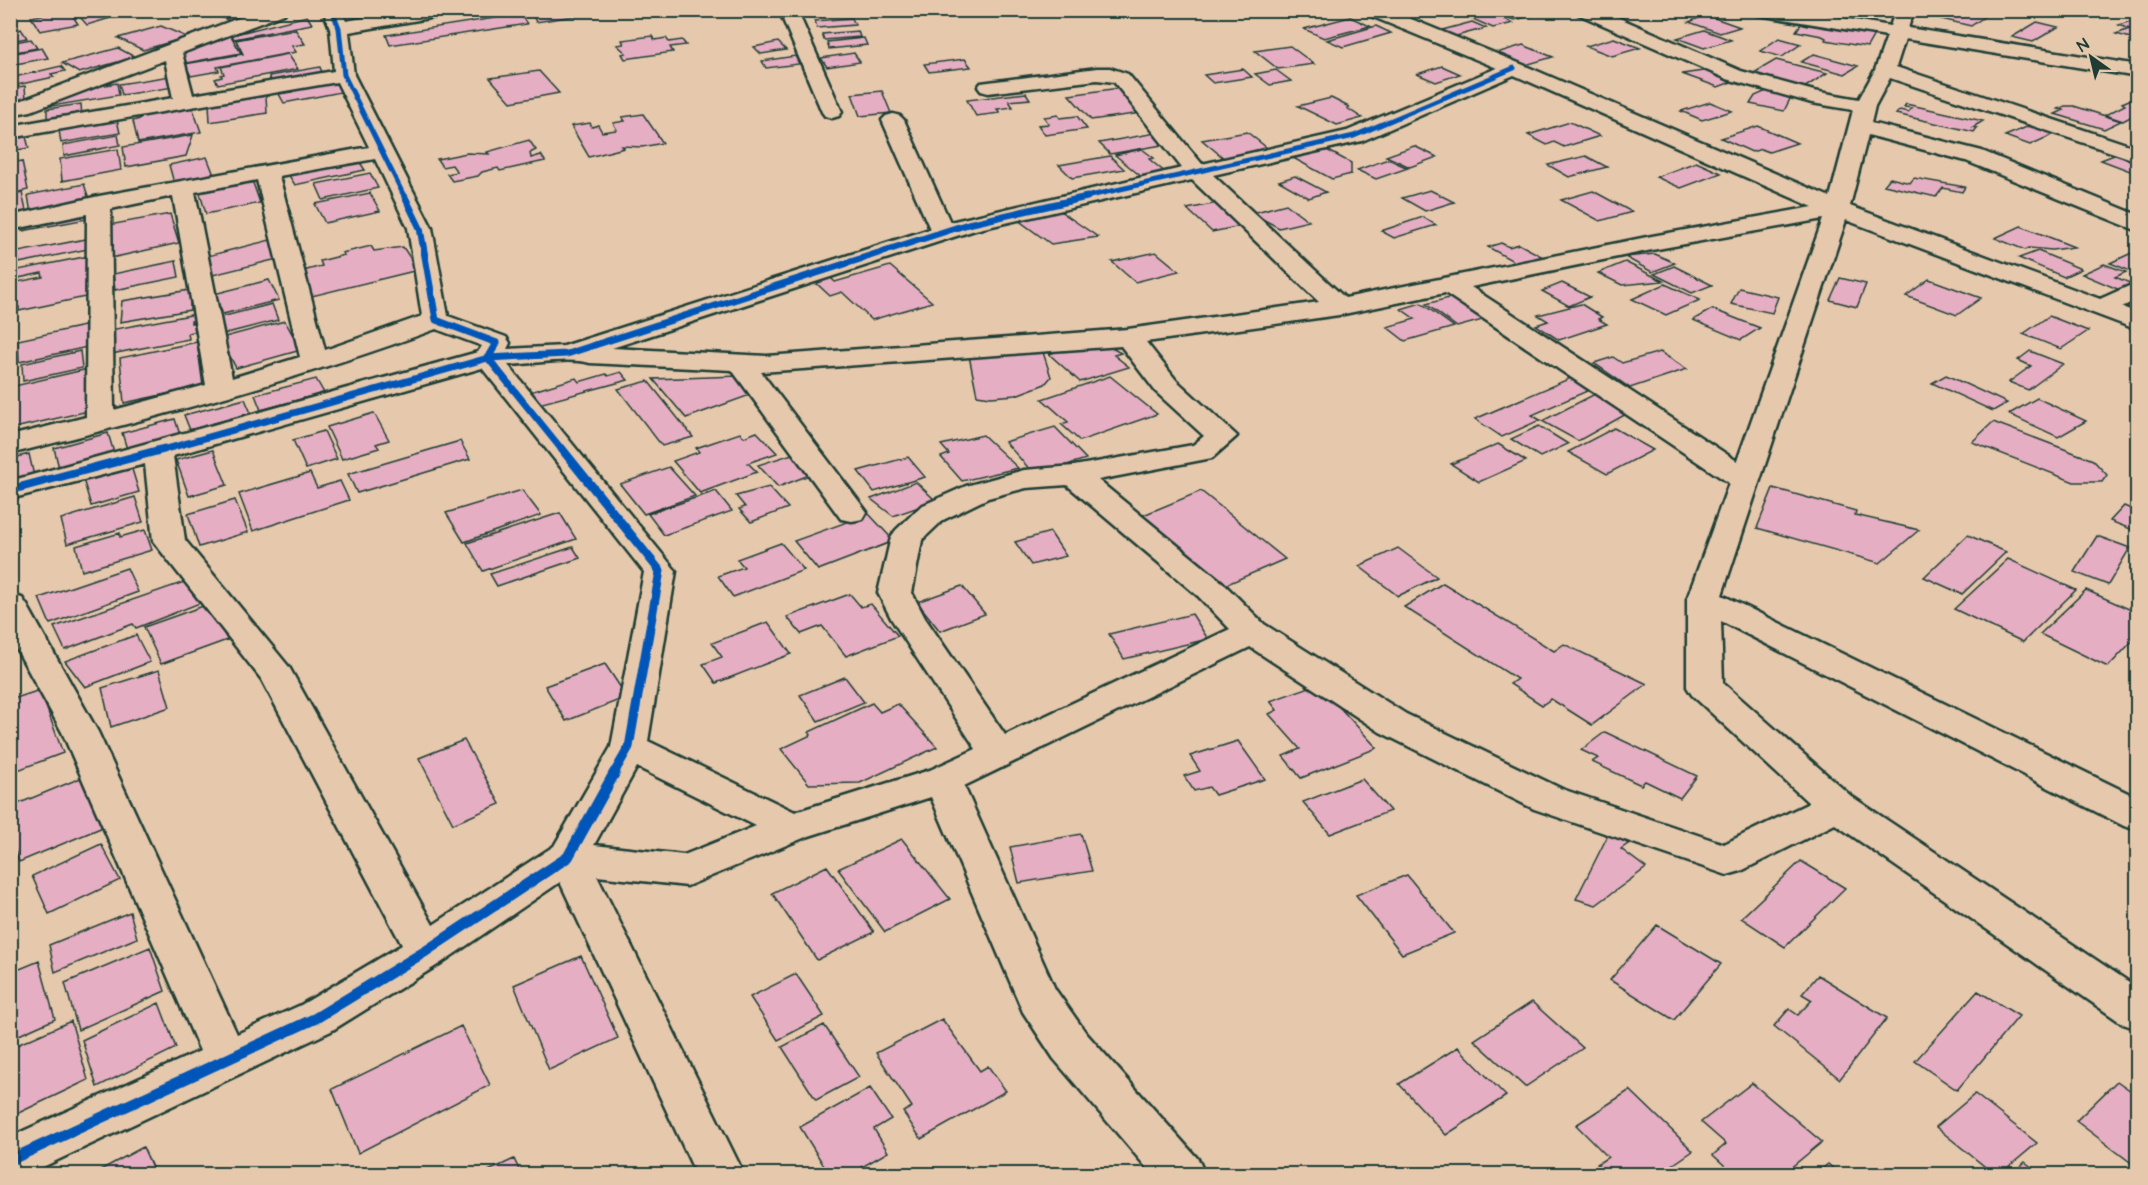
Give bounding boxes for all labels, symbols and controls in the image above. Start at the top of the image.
north arrow [2061,27,2121,87]
text: N [2073,33,2093,57]

